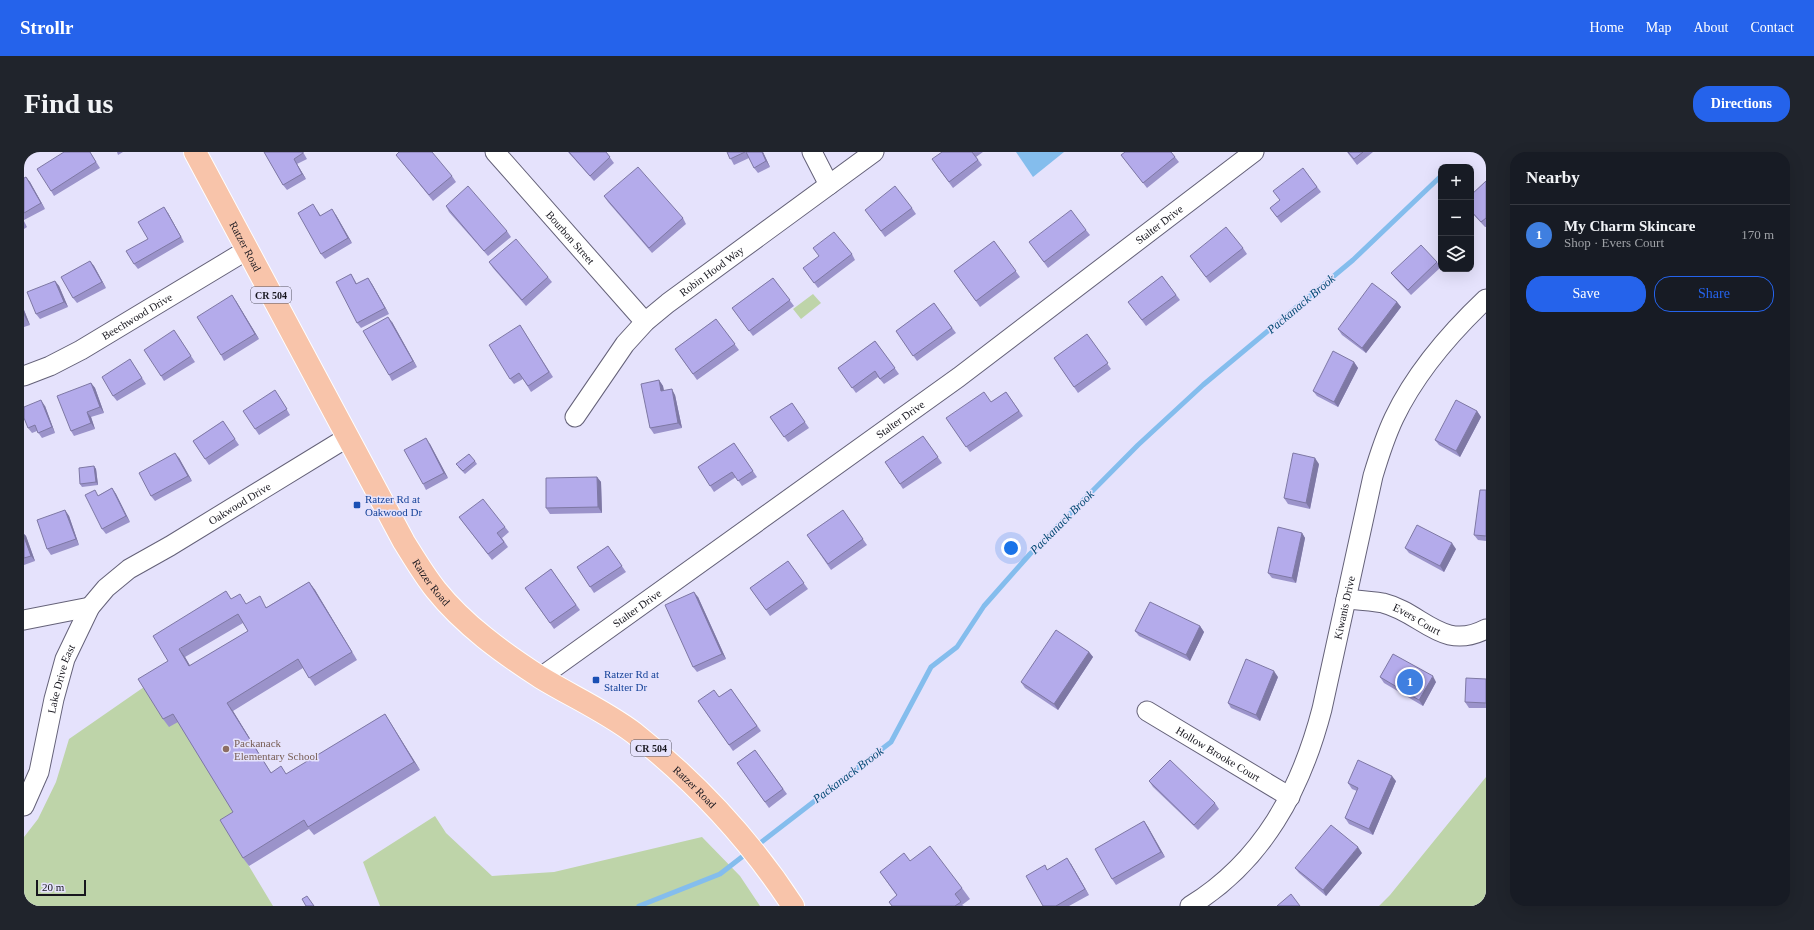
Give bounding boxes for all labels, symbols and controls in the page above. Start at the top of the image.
text: Strollr [20,17,73,38]
text: Home [1590,20,1624,35]
text: Map [1646,20,1671,35]
text: About [1693,20,1728,35]
text: Contact [1750,20,1794,35]
button: Directions [1693,86,1790,122]
text: Find us [24,88,114,119]
map controls [1438,164,1474,272]
button: + [1438,164,1474,200]
text: Nearby [1526,168,1580,187]
button: − [1438,200,1474,236]
street label: Stalter Drive [1133,202,1185,246]
street label: Bourbon Street [544,208,597,267]
text: My Charm Skincare [1564,218,1695,234]
street label: Ratzer Road [227,219,264,274]
text: 1 [1536,227,1542,242]
text: 170 m [1741,227,1774,242]
text: Shop · Evers Court [1564,235,1664,250]
button: layers [1438,236,1474,272]
street label: Robin Hood Way [677,243,746,299]
water label: Packanack Brook [1263,271,1338,337]
button: Save [1526,276,1646,312]
button: Share [1654,276,1774,312]
road number: CR 504 [251,287,291,303]
street label: Beechwood Drive [100,291,174,342]
street label: Stalter Drive [874,398,927,441]
street label: Oakwood Drive [206,480,273,527]
water label: Packanack Brook [1026,487,1097,558]
place label: Ratzer Rd at Oakwood Dr [365,493,422,518]
marker: Ratzer Rd at Oakwood Dr [352,500,362,510]
your location [1001,538,1021,558]
street label: Ratzer Road [410,557,453,608]
street label: Kiwanis Drive [1331,575,1357,641]
street label: Stalter Drive [610,587,663,630]
street label: Evers Court [1391,601,1443,637]
street label: Lake Drive East [45,642,77,714]
pin: 1 [1397,667,1423,697]
place label: Ratzer Rd at Stalter Dr [604,668,659,693]
marker: Ratzer Rd at Stalter Dr [591,675,601,685]
street label: Hollow Brooke Court [1174,724,1262,784]
place label: Packanack Elementary School [234,737,318,762]
road number: CR 504 [631,740,671,756]
marker: Packanack Elementary School [221,744,231,754]
water label: Packanack Brook [809,744,886,807]
street label: Ratzer Road [671,763,719,811]
scale bar [36,878,86,897]
text: 20 m [42,881,64,893]

